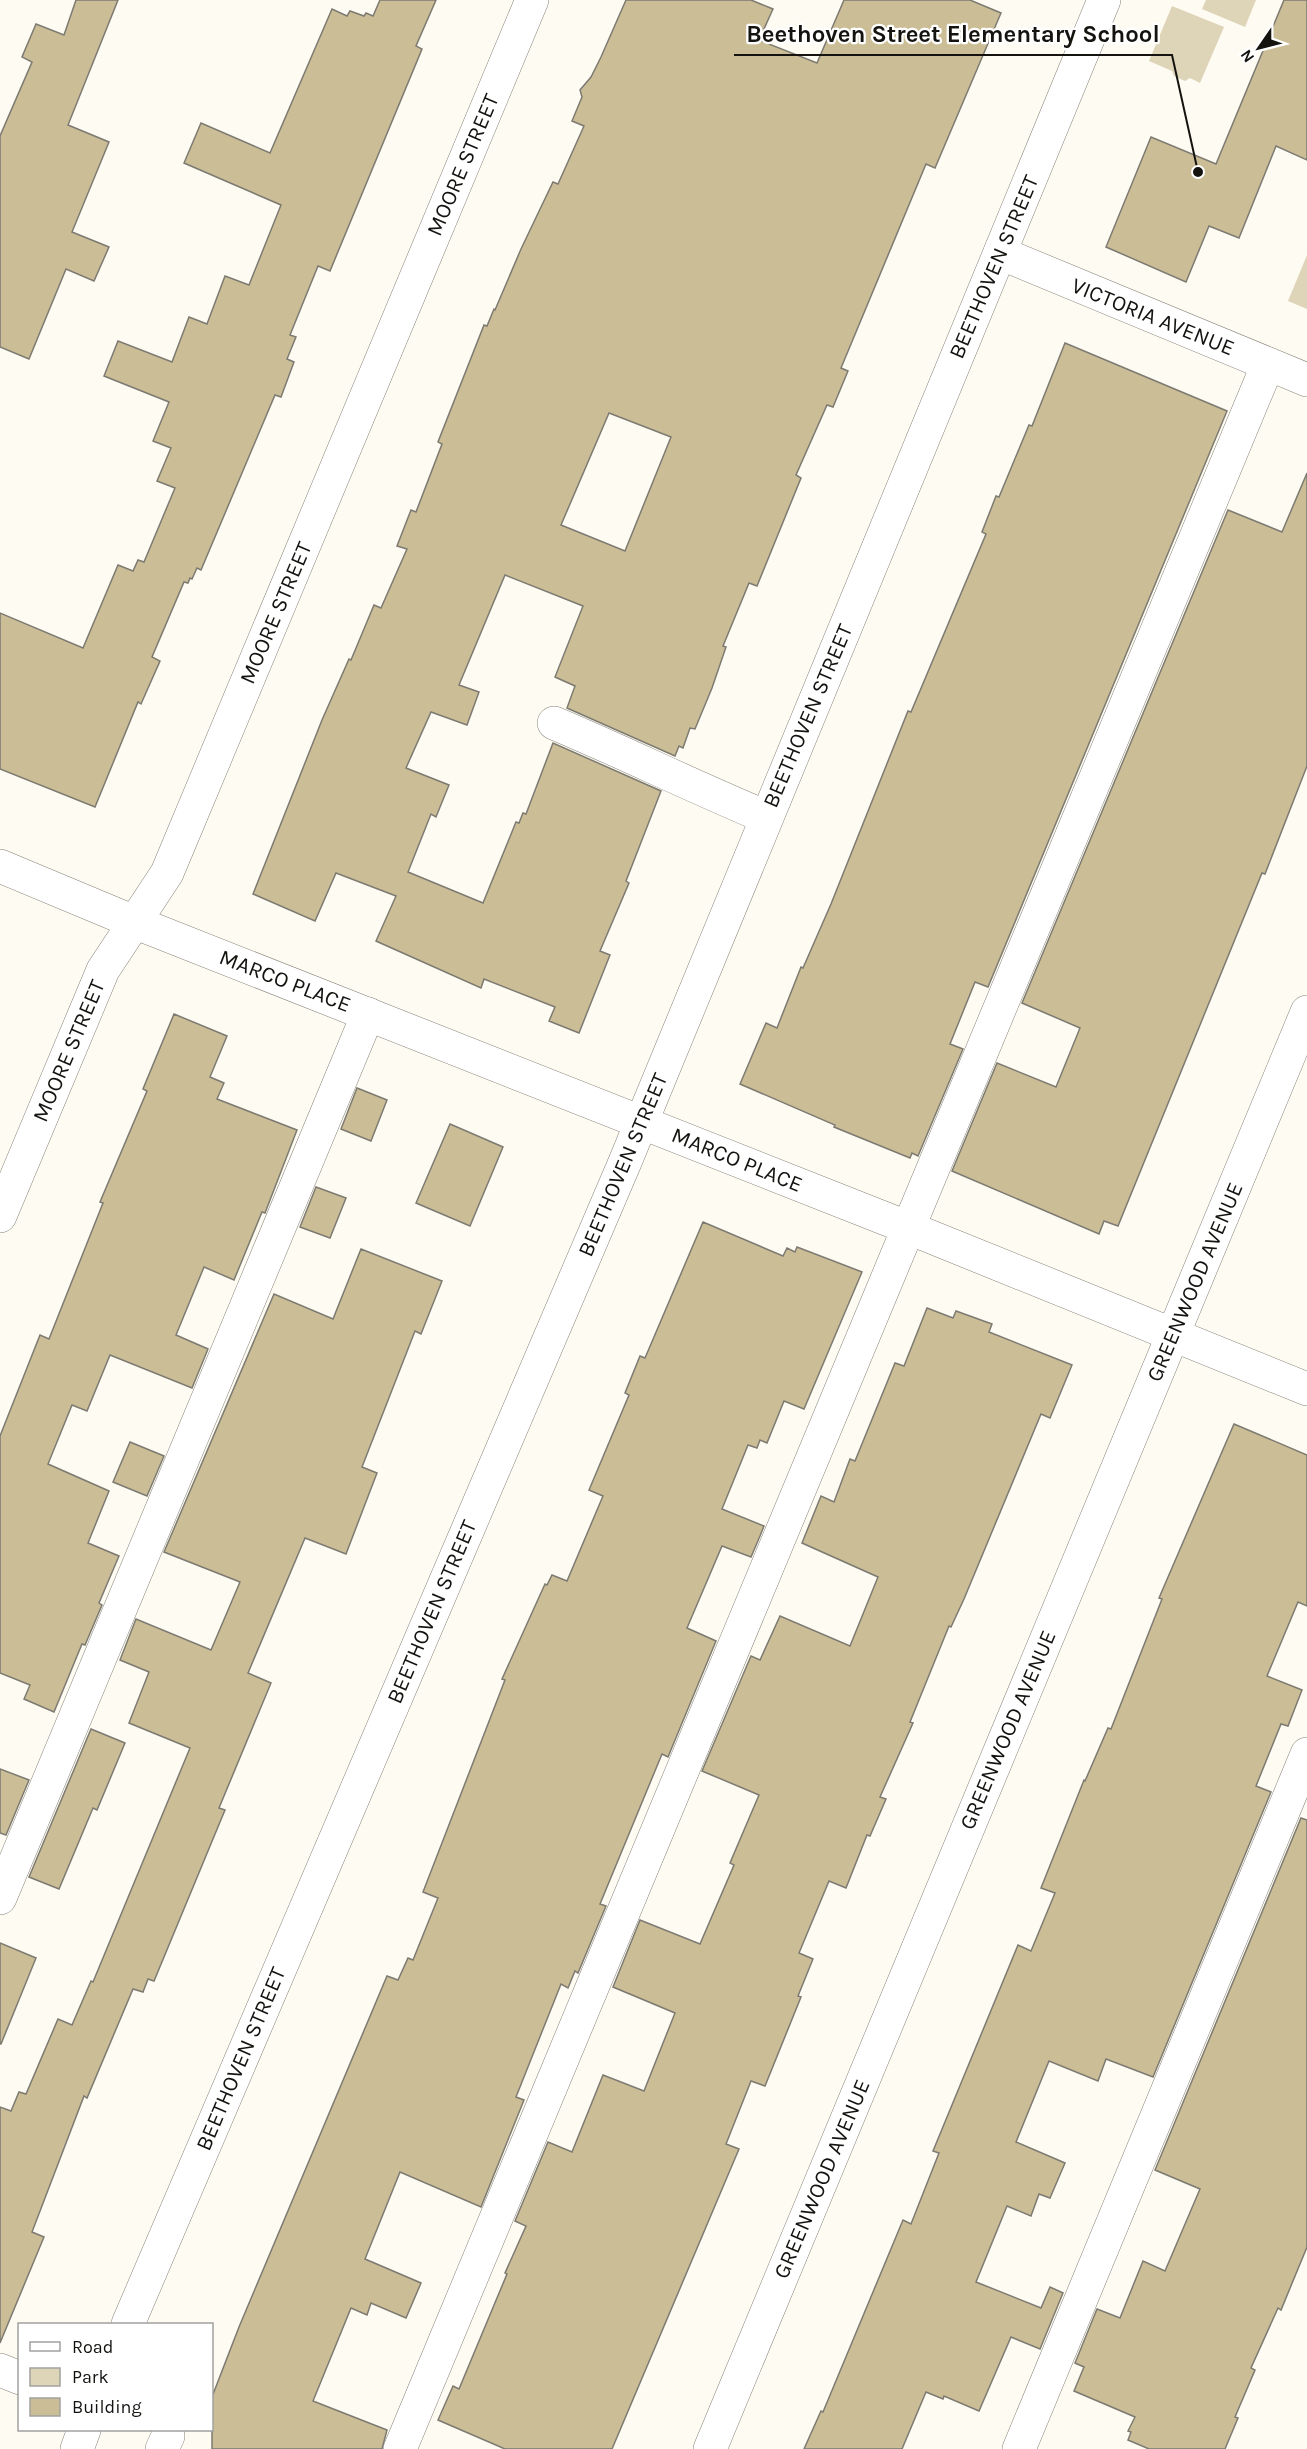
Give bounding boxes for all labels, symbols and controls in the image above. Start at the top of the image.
callout: Beethoven Street Elementary School [734,13,1172,55]
north arrow [1229,18,1289,78]
text: Beethoven Street Elementary School [746,20,1160,48]
text: N [1236,46,1258,66]
street label: MOORE STREET [421,90,505,240]
street label: BEETHOVEN STREET [944,171,1044,363]
street label: VICTORIA AVENUE [1068,272,1238,362]
street label: MOORE STREET [234,538,318,688]
street label: BEETHOVEN STREET [758,620,858,812]
street label: MARCO PLACE [216,944,354,1018]
street label: MOORE STREET [27,976,111,1126]
street label: BEETHOVEN STREET [573,1069,673,1261]
street label: MARCO PLACE [668,1122,806,1198]
street label: GREENWOOD AVENUE [1141,1179,1249,1385]
street label: BEETHOVEN STREET [382,1516,482,1708]
street label: GREENWOOD AVENUE [954,1627,1062,1833]
street label: BEETHOVEN STREET [191,1963,291,2155]
street label: GREENWOOD AVENUE [768,2076,876,2282]
legend [18,2323,213,2431]
text: Road [72,2336,113,2358]
text: Park [72,2366,109,2388]
text: Building [72,2396,142,2418]

